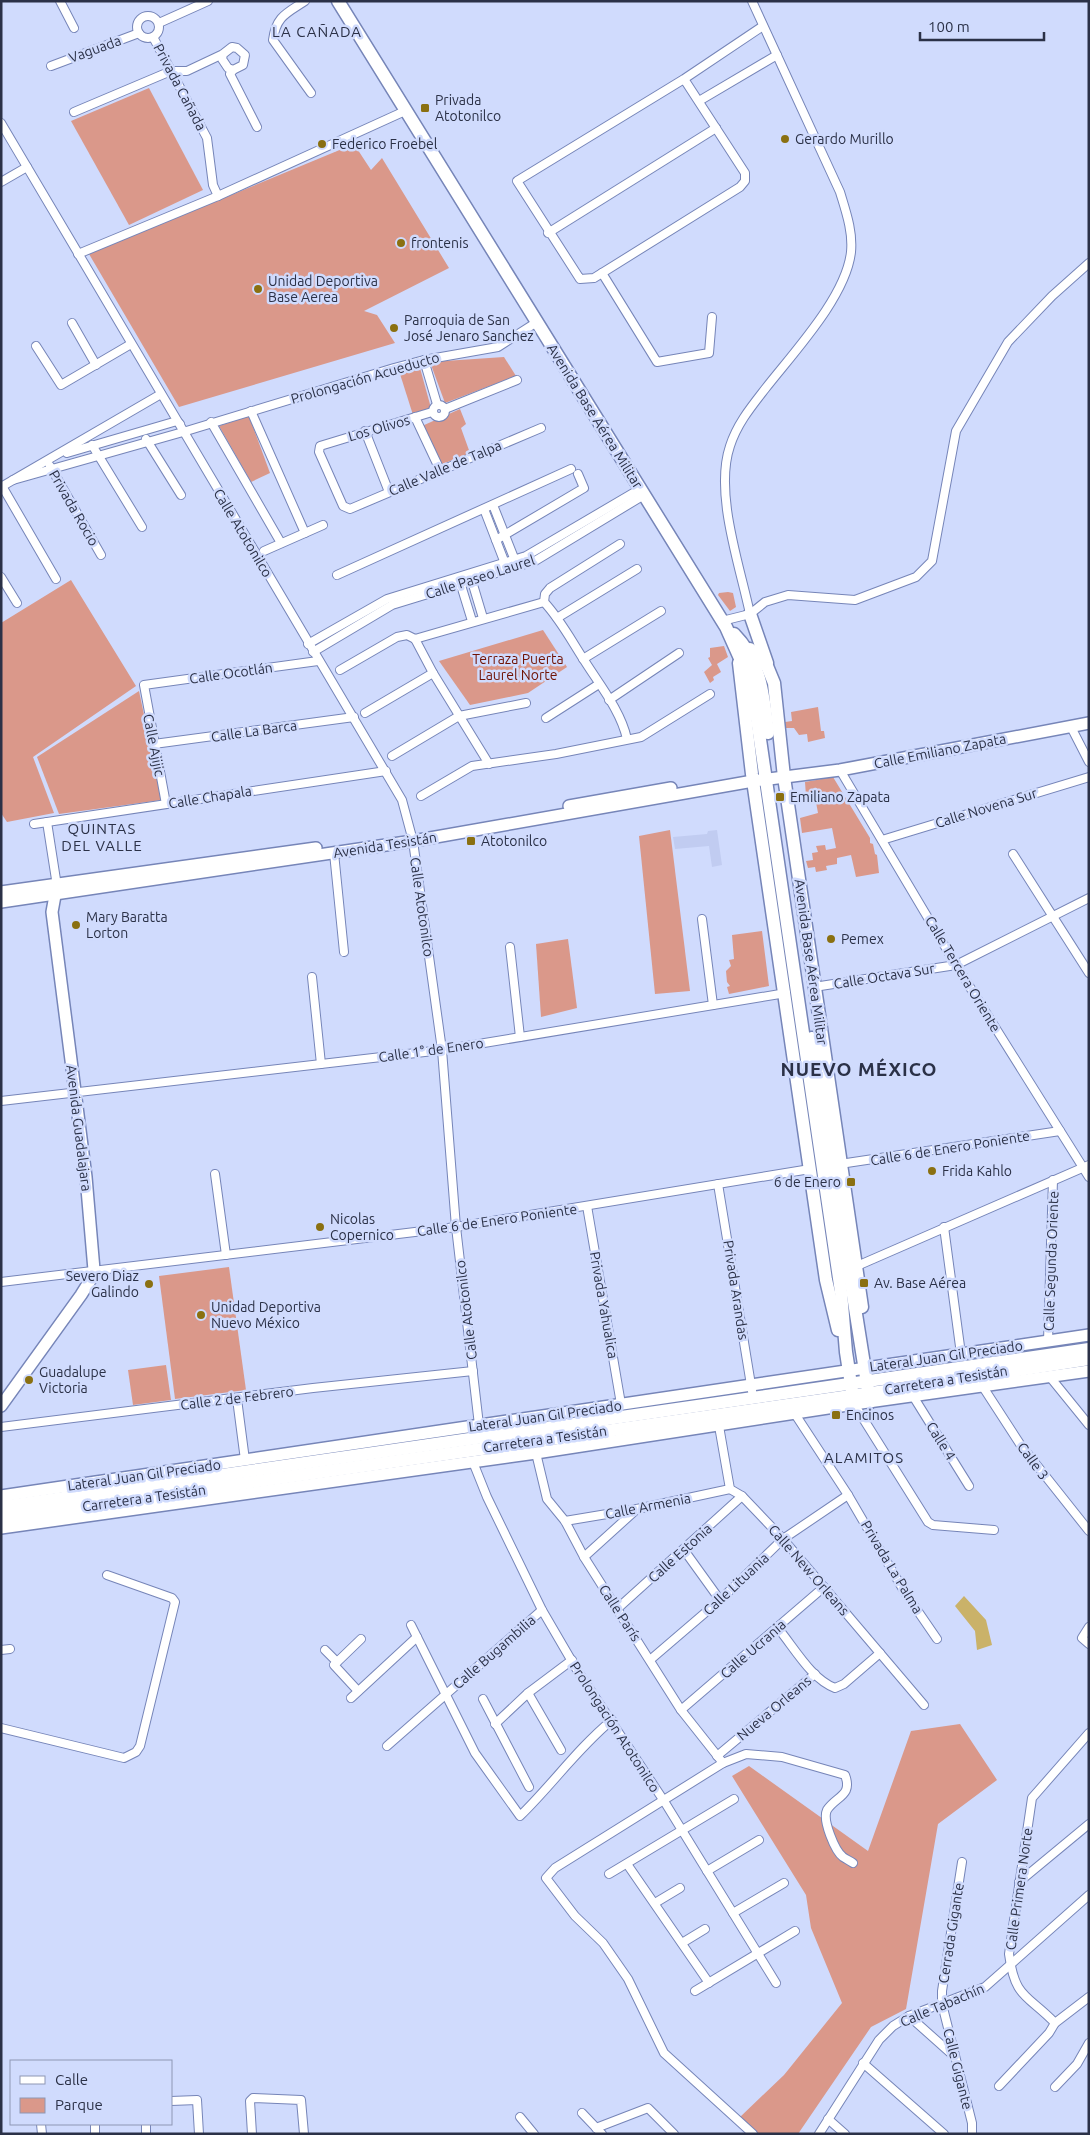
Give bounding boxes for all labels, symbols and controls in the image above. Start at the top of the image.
scale bar [920,10,1044,42]
text: 100 m [928,18,970,35]
district label: LA CAÑADA [272,23,362,40]
street label: Vaguada [67,32,123,66]
street label: Privada Cañada [150,41,210,133]
place label: Privada Atotonilco [435,92,501,124]
marker: Privada Atotonilco [419,102,431,114]
place label: Gerardo Murillo [795,131,894,147]
marker: Gerardo Murillo [779,133,791,145]
place label: Federico Froebel [332,136,438,152]
marker: Federico Froebel [316,138,328,150]
place label: frontenis [411,235,468,251]
marker: frontenis [395,237,407,249]
place label: Unidad Deportiva Base Aerea [268,273,378,305]
marker: Unidad Deportiva Base Aerea [252,283,264,295]
place label: Parroquia de San José Jenaro Sanchez [404,312,534,344]
marker: Parroquia de San José Jenaro Sanchez [388,322,400,334]
street label: Avenida Base Aérea Militar [544,341,647,492]
street label: Prolongación Acueducto [289,349,441,407]
street label: Los Olivos [346,412,412,444]
street label: Calle Valle de Talpa [386,437,504,499]
street label: Privada Rocio [46,467,102,549]
street label: Calle Atotonilco [210,486,276,580]
street label: Calle Paseo Laurel [423,552,537,602]
park label: Terraza Puerta Laurel Norte [472,651,564,683]
street label: Calle Ocotlán [188,659,274,687]
street label: Calle Ajijic [140,712,168,778]
street label: Calle La Barca [210,717,298,745]
street label: Calle Emiliano Zapata [873,730,1007,772]
street label: Calle Chapala [167,783,253,811]
street label: Calle Novena Sur [933,785,1040,831]
place label: Emiliano Zapata [790,789,890,805]
marker: Emiliano Zapata [774,791,786,803]
district label: QUINTAS DEL VALLE [61,820,143,854]
street label: Avenida Tesistán [332,829,438,861]
place label: Atotonilco [481,833,547,849]
marker: Atotonilco [465,835,477,847]
street label: Calle Atotonilco [407,856,437,958]
street label: Avenida Base Aérea Militar [791,878,831,1047]
place label: Mary Baratta Lorton [86,909,168,941]
street label: Calle Tercera Oriente [922,913,1004,1035]
marker: Mary Baratta Lorton [70,919,82,931]
place label: Pemex [841,931,884,947]
marker: Pemex [825,933,837,945]
street label: Calle Octava Sur [832,960,936,992]
street label: Calle 1° de Enero [377,1035,485,1065]
district label: NUEVO MÉXICO [781,1058,937,1080]
street label: Avenida Guadalajara [63,1064,95,1192]
street label: Calle 6 de Enero Poniente [869,1127,1031,1169]
place label: Frida Kahlo [942,1163,1012,1179]
marker: Frida Kahlo [926,1165,938,1177]
place label: 6 de Enero [774,1174,841,1190]
marker: 6 de Enero [845,1176,857,1188]
street label: Calle Segunda Oriente [1041,1191,1061,1331]
street label: Calle 6 de Enero Poniente [416,1201,578,1239]
place label: Nicolas Copernico [330,1211,394,1243]
marker: Nicolas Copernico [314,1221,326,1233]
street label: Privada Arandas [720,1239,752,1341]
street label: Privada Yahualica [587,1250,621,1360]
street label: Calle Atotonilco [452,1259,480,1361]
place label: Severo Diaz Galindo [66,1268,139,1300]
place label: Av. Base Aérea [874,1275,966,1291]
marker: Av. Base Aérea [858,1277,870,1289]
marker: Severo Diaz Galindo [143,1278,155,1290]
place label: Unidad Deportiva Nuevo México [211,1299,321,1331]
marker: Unidad Deportiva Nuevo México [195,1309,207,1321]
street label: Lateral Juan Gil Preciado [868,1337,1024,1375]
street label: Carretera a Tesistán [883,1362,1009,1398]
place label: Guadalupe Victoria [39,1364,106,1396]
marker: Guadalupe Victoria [23,1374,35,1386]
street label: Calle 2 de Febrero [179,1383,295,1413]
street label: Lateral Juan Gil Preciado [467,1397,623,1435]
place label: Encinos [846,1407,894,1423]
marker: Encinos [830,1409,842,1421]
street label: Calle 4 [923,1419,959,1463]
street label: Carretera a Tesistán [482,1422,608,1456]
street label: Calle 3 [1014,1439,1052,1483]
district label: ALAMITOS [824,1449,904,1466]
street label: Lateral Juan Gil Preciado [66,1456,222,1494]
street label: Carretera a Tesistán [81,1481,207,1515]
street label: Calle Armenia [604,1490,692,1522]
street label: Privada La Palma [858,1518,926,1616]
street label: Calle Estonia [645,1520,715,1586]
street label: Calle New Orleans [765,1521,853,1619]
street label: Calle Lituania [700,1550,772,1618]
street label: Calle París [596,1582,644,1644]
street label: Calle Bugambilia [449,1612,539,1692]
street label: Calle Ucrania [717,1616,789,1682]
street label: Prolongación Atotonilco [567,1659,663,1795]
street label: Nueva Orleans [734,1672,814,1744]
street label: Calle Primera Norte [1002,1827,1036,1951]
street label: Cerrada Gigante [935,1881,967,1985]
street label: Calle Tabachín [898,1980,986,2030]
street label: Calle Gigante [940,2027,976,2111]
legend [10,2060,172,2125]
text: Calle [55,2071,88,2088]
text: Parque [55,2096,103,2113]

